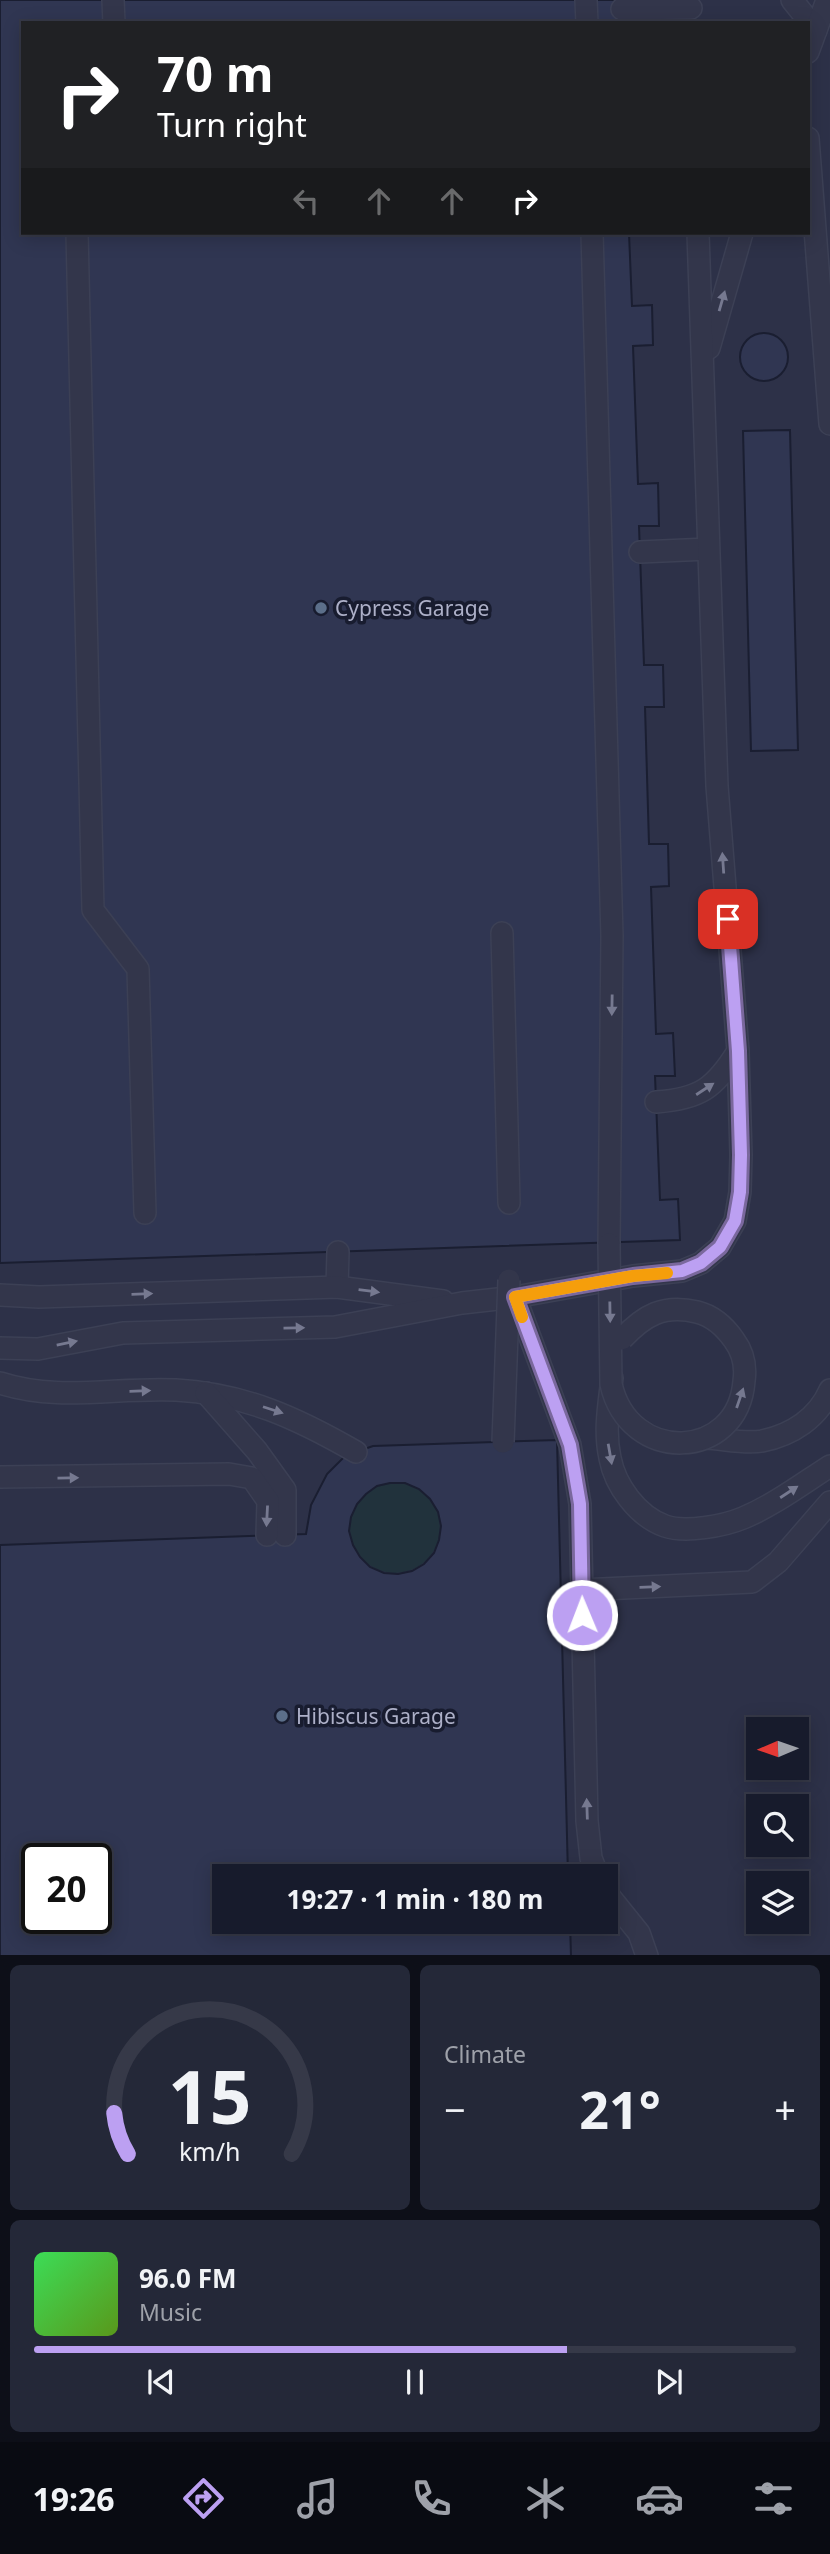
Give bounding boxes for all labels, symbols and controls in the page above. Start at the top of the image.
text: 70 m [157,40,274,106]
icon: right [42,49,133,140]
text: Turn right [157,103,307,146]
icon: left [287,182,325,220]
icon: ahead [360,182,398,220]
icon: ahead [433,182,471,220]
icon: right [506,182,544,220]
one-way arrow [717,290,728,312]
place label: Cypress Garage [335,594,489,622]
marker: Cypress Garage [313,600,329,616]
one-way arrow [717,852,728,874]
pin [698,889,758,949]
icon: arrive [709,900,747,938]
one-way arrow [606,994,617,1016]
one-way arrow [695,1083,715,1096]
one-way arrow [358,1286,380,1297]
one-way arrow [131,1288,153,1299]
one-way arrow [605,1302,616,1324]
one-way arrow [283,1322,305,1334]
one-way arrow [57,1337,79,1348]
one-way arrow [130,1386,152,1397]
one-way arrow [735,1387,746,1408]
one-way arrow [262,1405,283,1416]
one-way arrow [605,1443,616,1465]
one-way arrow [57,1472,79,1483]
one-way arrow [780,1486,799,1499]
one-way arrow [262,1506,273,1528]
position arrow [545,1578,619,1652]
one-way arrow [639,1581,661,1592]
place label: Hibiscus Garage [296,1702,456,1730]
marker: Hibiscus Garage [274,1708,290,1724]
north arrow [746,1717,808,1780]
map controls [746,1717,809,1934]
button: search [746,1794,809,1857]
one-way arrow [581,1798,593,1820]
speed limit sign: 20 [21,1843,112,1934]
button: layers [746,1871,809,1934]
text: 19:27 · 1 min · 180 m [287,1881,543,1917]
text: Climate [444,2038,526,2070]
text: 15 [168,2046,252,2145]
text: 21° [579,2073,661,2144]
text: − [444,2083,466,2135]
text: + [774,2083,796,2135]
text: km/h [179,2133,241,2167]
text: 96.0 FM [139,2260,236,2296]
text: Music [139,2296,202,2328]
icon: previous [142,2363,180,2401]
icon: pause [396,2363,434,2401]
icon: next [650,2363,688,2401]
icon: directions [179,2474,228,2523]
icon: music [293,2474,342,2523]
icon: phone [407,2474,456,2523]
icon: climate [521,2474,570,2523]
icon: car [635,2474,684,2523]
icon: filters [749,2474,798,2523]
text: 19:26 [32,2477,115,2520]

